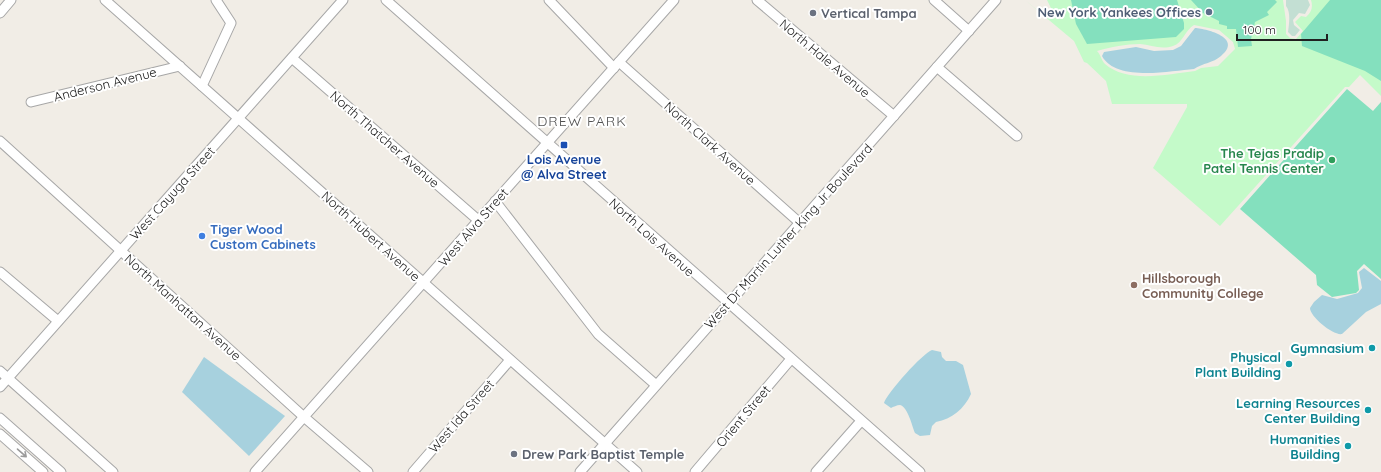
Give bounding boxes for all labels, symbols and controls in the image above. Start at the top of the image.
place label: New York Yankees Offices [1038,4,1201,20]
place label: Vertical Tampa [821,5,917,21]
marker: New York Yankees Offices [1204,7,1214,17]
marker: Vertical Tampa [808,8,818,18]
street label: North Hale Avenue [777,16,873,100]
scale bar [1237,16,1327,42]
text: 100 m [1243,22,1276,37]
street label: Anderson Avenue [52,63,158,105]
street label: North Thatcher Avenue [327,87,443,191]
street label: North Clark Avenue [661,98,759,188]
district label: DREW PARK [537,112,627,130]
marker: Lois Avenue @ Alva Street [559,140,569,150]
street label: West Dr Martin Luther King Jr Boulevard [701,140,875,332]
street label: West Cayuga Street [126,143,218,243]
place label: The Tejas Pradip Patel Tennis Center [1203,145,1324,176]
place label: Lois Avenue @ Alva Street [521,151,607,182]
marker: The Tejas Pradip Patel Tennis Center [1327,155,1337,165]
street label: West Alva Street [435,185,511,269]
street label: North Hubert Avenue [318,188,424,284]
street label: North Lois Avenue [606,194,698,280]
place label: Tiger Wood Custom Cabinets [210,221,316,252]
marker: Tiger Wood Custom Cabinets [197,231,207,241]
street label: North Manhattan Avenue [121,250,245,364]
place label: Hillsborough Community College [1142,270,1264,301]
marker: Hillsborough Community College [1129,280,1139,290]
place label: Gymnasium [1290,340,1364,356]
marker: Gymnasium [1367,343,1377,353]
place label: Physical Plant Building [1195,349,1281,380]
marker: Physical Plant Building [1284,359,1294,369]
street label: West Ida Street [425,376,497,456]
street label: Orient Street [712,382,774,450]
place label: Learning Resources Center Building [1236,395,1360,426]
marker: Learning Resources Center Building [1363,405,1373,415]
place label: Humanities Building [1270,431,1340,462]
marker: Humanities Building [1343,441,1353,451]
place label: Drew Park Baptist Temple [522,446,685,462]
one-way arrow [16,448,26,457]
marker: Drew Park Baptist Temple [509,449,519,459]

